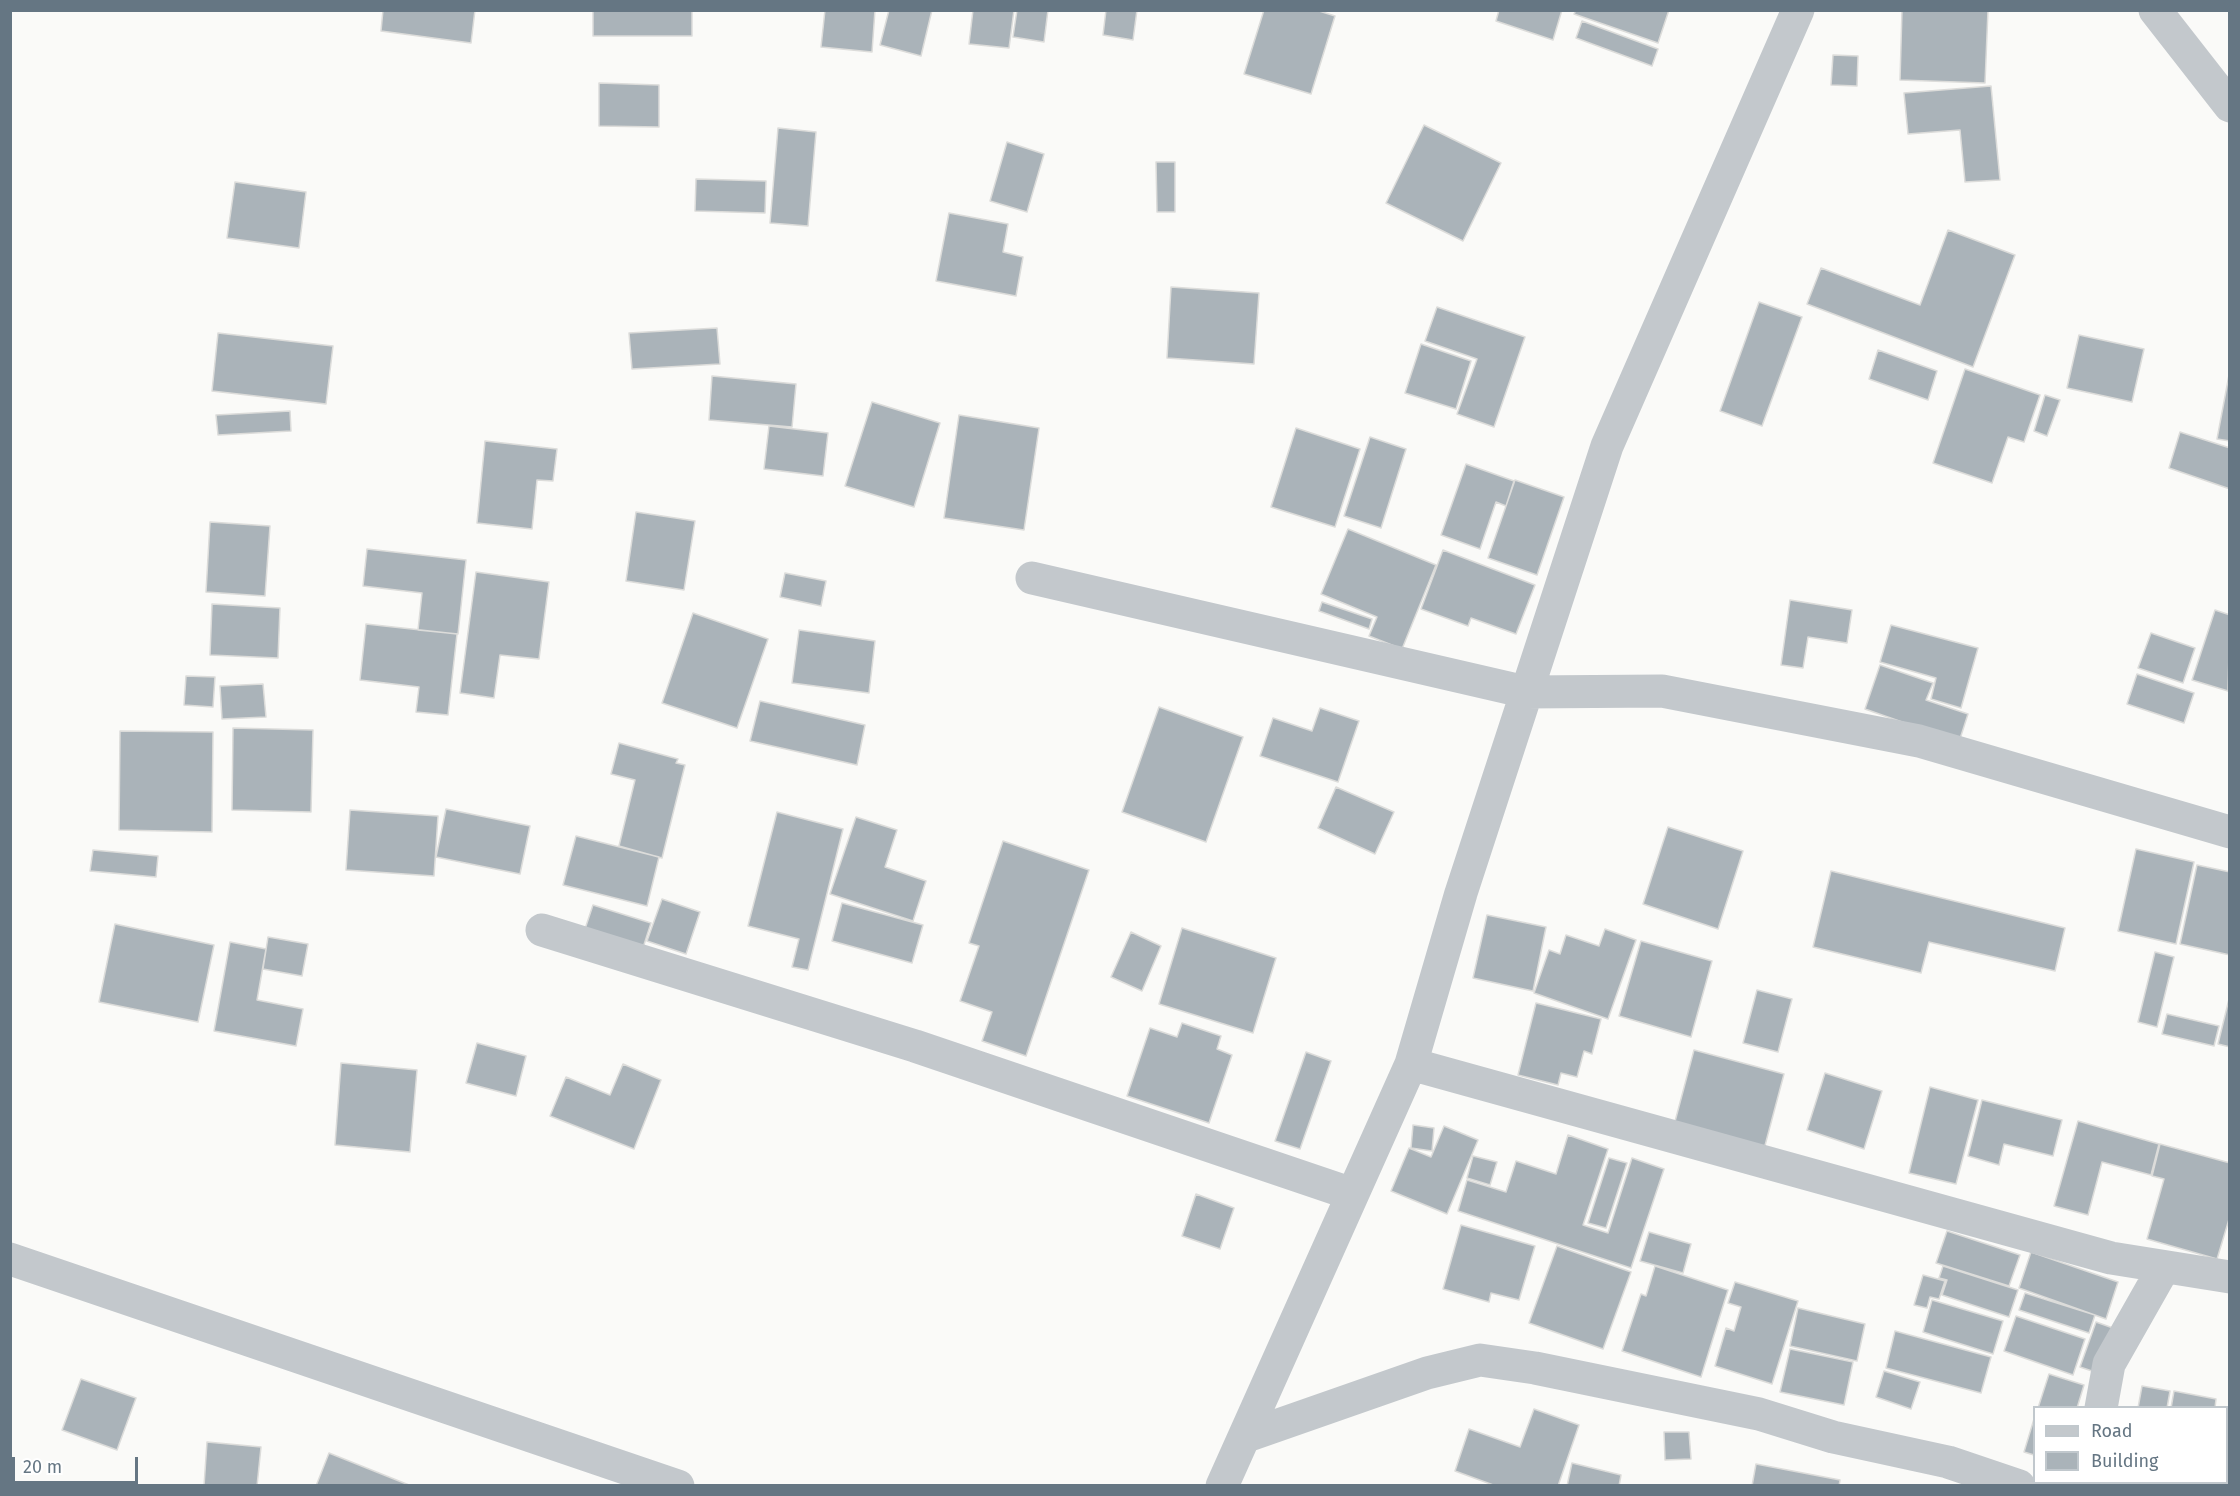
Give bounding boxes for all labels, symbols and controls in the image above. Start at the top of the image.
legend [2033,1406,2228,1484]
text: Road [2091,1420,2133,1442]
scale bar [15,1445,141,1483]
text: Building [2091,1450,2158,1472]
text: 20 m [23,1456,62,1478]

